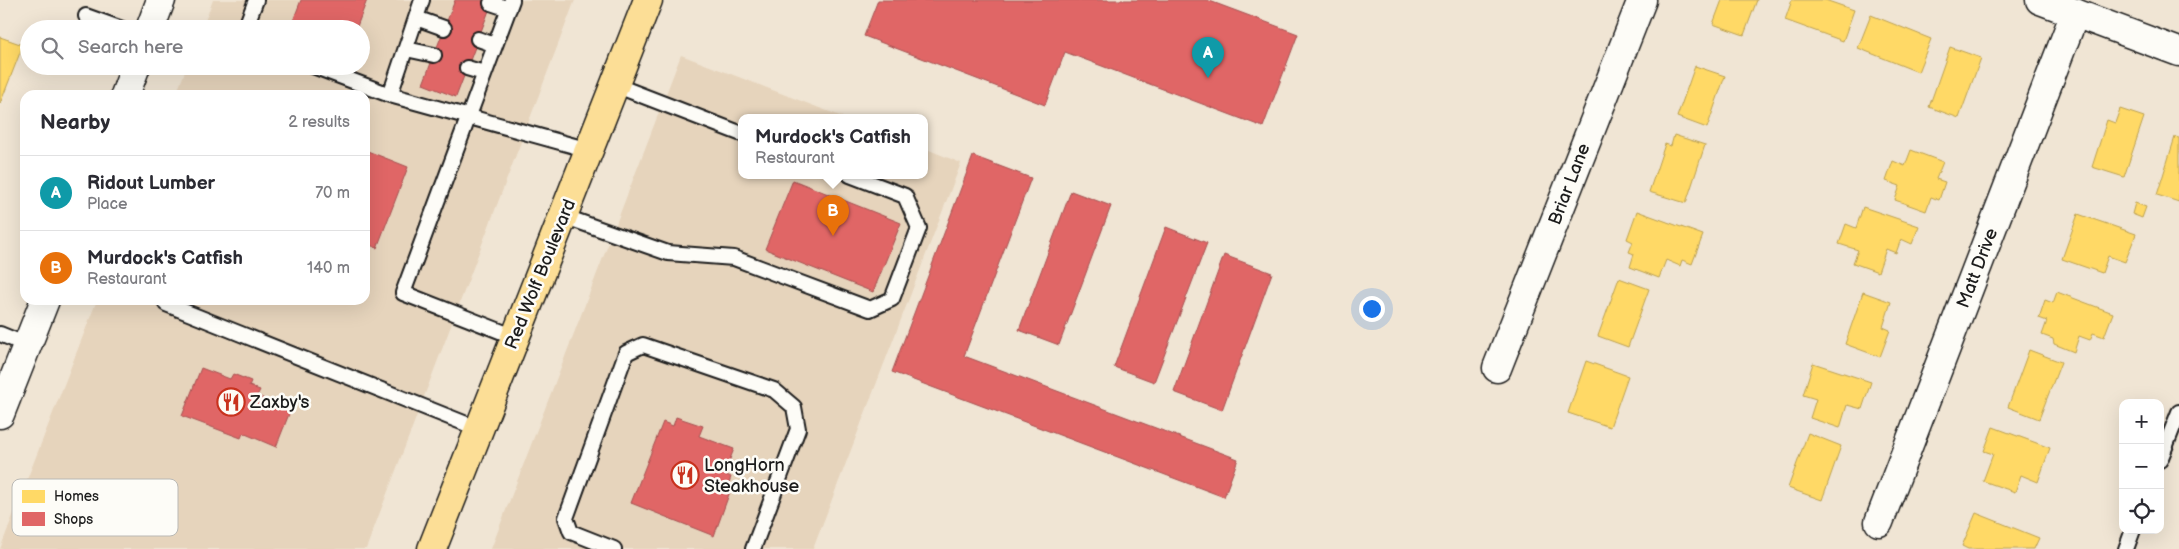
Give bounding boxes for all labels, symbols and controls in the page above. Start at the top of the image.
search box [20,20,370,75]
icon: search [38,34,66,62]
text: Search here [78,36,183,59]
pin: A [1192,37,1224,78]
text: Nearby [40,110,110,135]
text: 2 results [288,113,350,132]
popup [738,114,928,179]
text: Murdock's Catfish [755,126,911,149]
street label: Briar Lane [1544,140,1595,228]
text: Restaurant [755,149,835,168]
text: Ridout Lumber [87,172,215,195]
text: A [51,184,61,203]
text: 70 m [315,184,350,203]
text: Place [87,195,128,214]
pin: B [817,195,849,236]
street label: Red Wolf Boulevard [501,196,580,352]
street label: Matt Drive [1953,225,2002,311]
text: Murdock's Catfish [87,247,243,270]
text: B [50,259,62,278]
text: 140 m [307,259,350,278]
text: Restaurant [87,270,167,289]
your location [1359,296,1385,322]
restaurant icon: Zaxby's [216,387,246,417]
place label: Zaxby's [249,392,310,413]
map controls [2119,399,2164,534]
button: + [2119,399,2164,444]
button: − [2119,444,2164,489]
place label: LongHorn Steakhouse [704,455,799,497]
restaurant icon: LongHorn Steakhouse [670,460,700,490]
legend [12,479,178,536]
text: Homes [54,488,99,505]
button: locate [2119,489,2164,534]
text: Shops [54,511,93,528]

